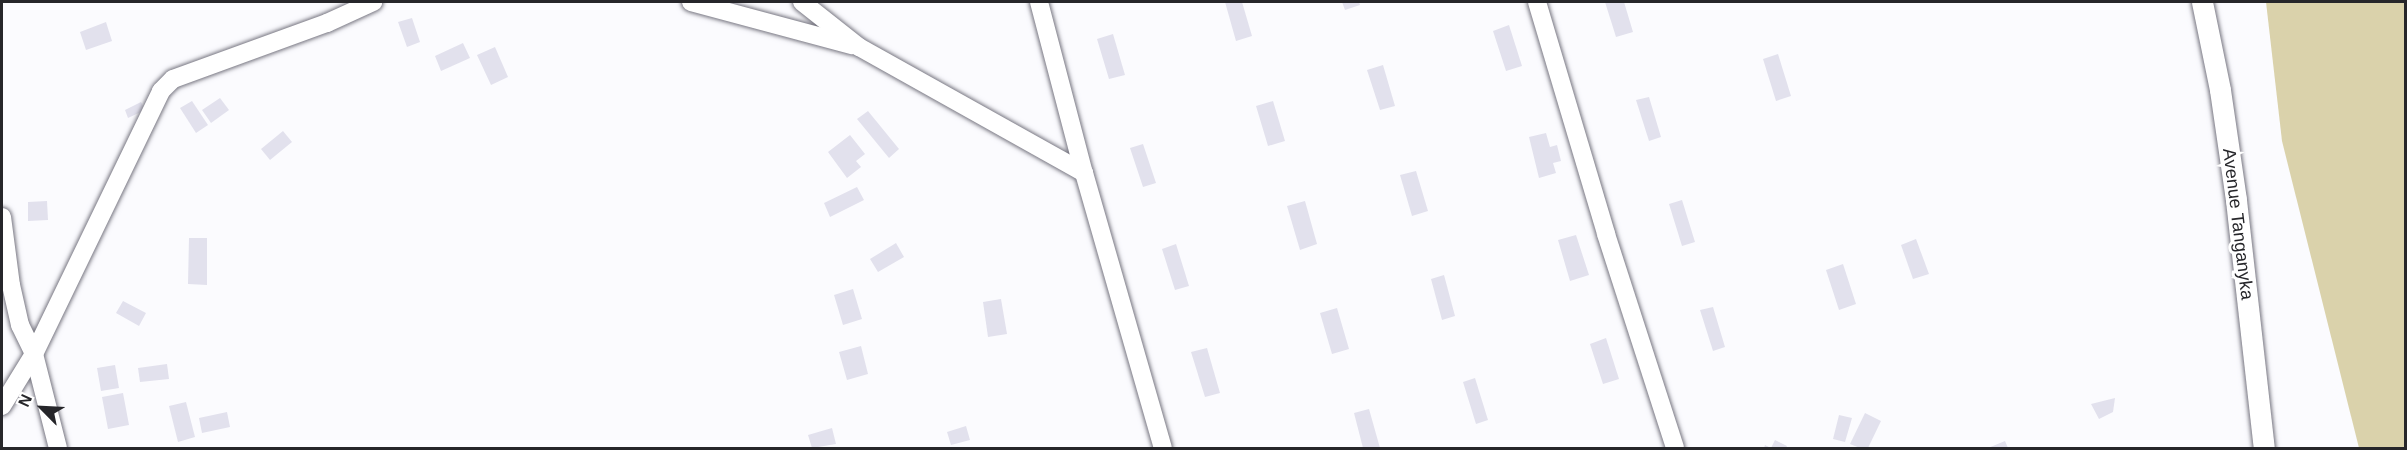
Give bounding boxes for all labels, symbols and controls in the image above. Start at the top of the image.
street label: Avenue Tanganyka [2218,147,2258,301]
north arrow [12,378,72,438]
text: N [15,392,35,409]

